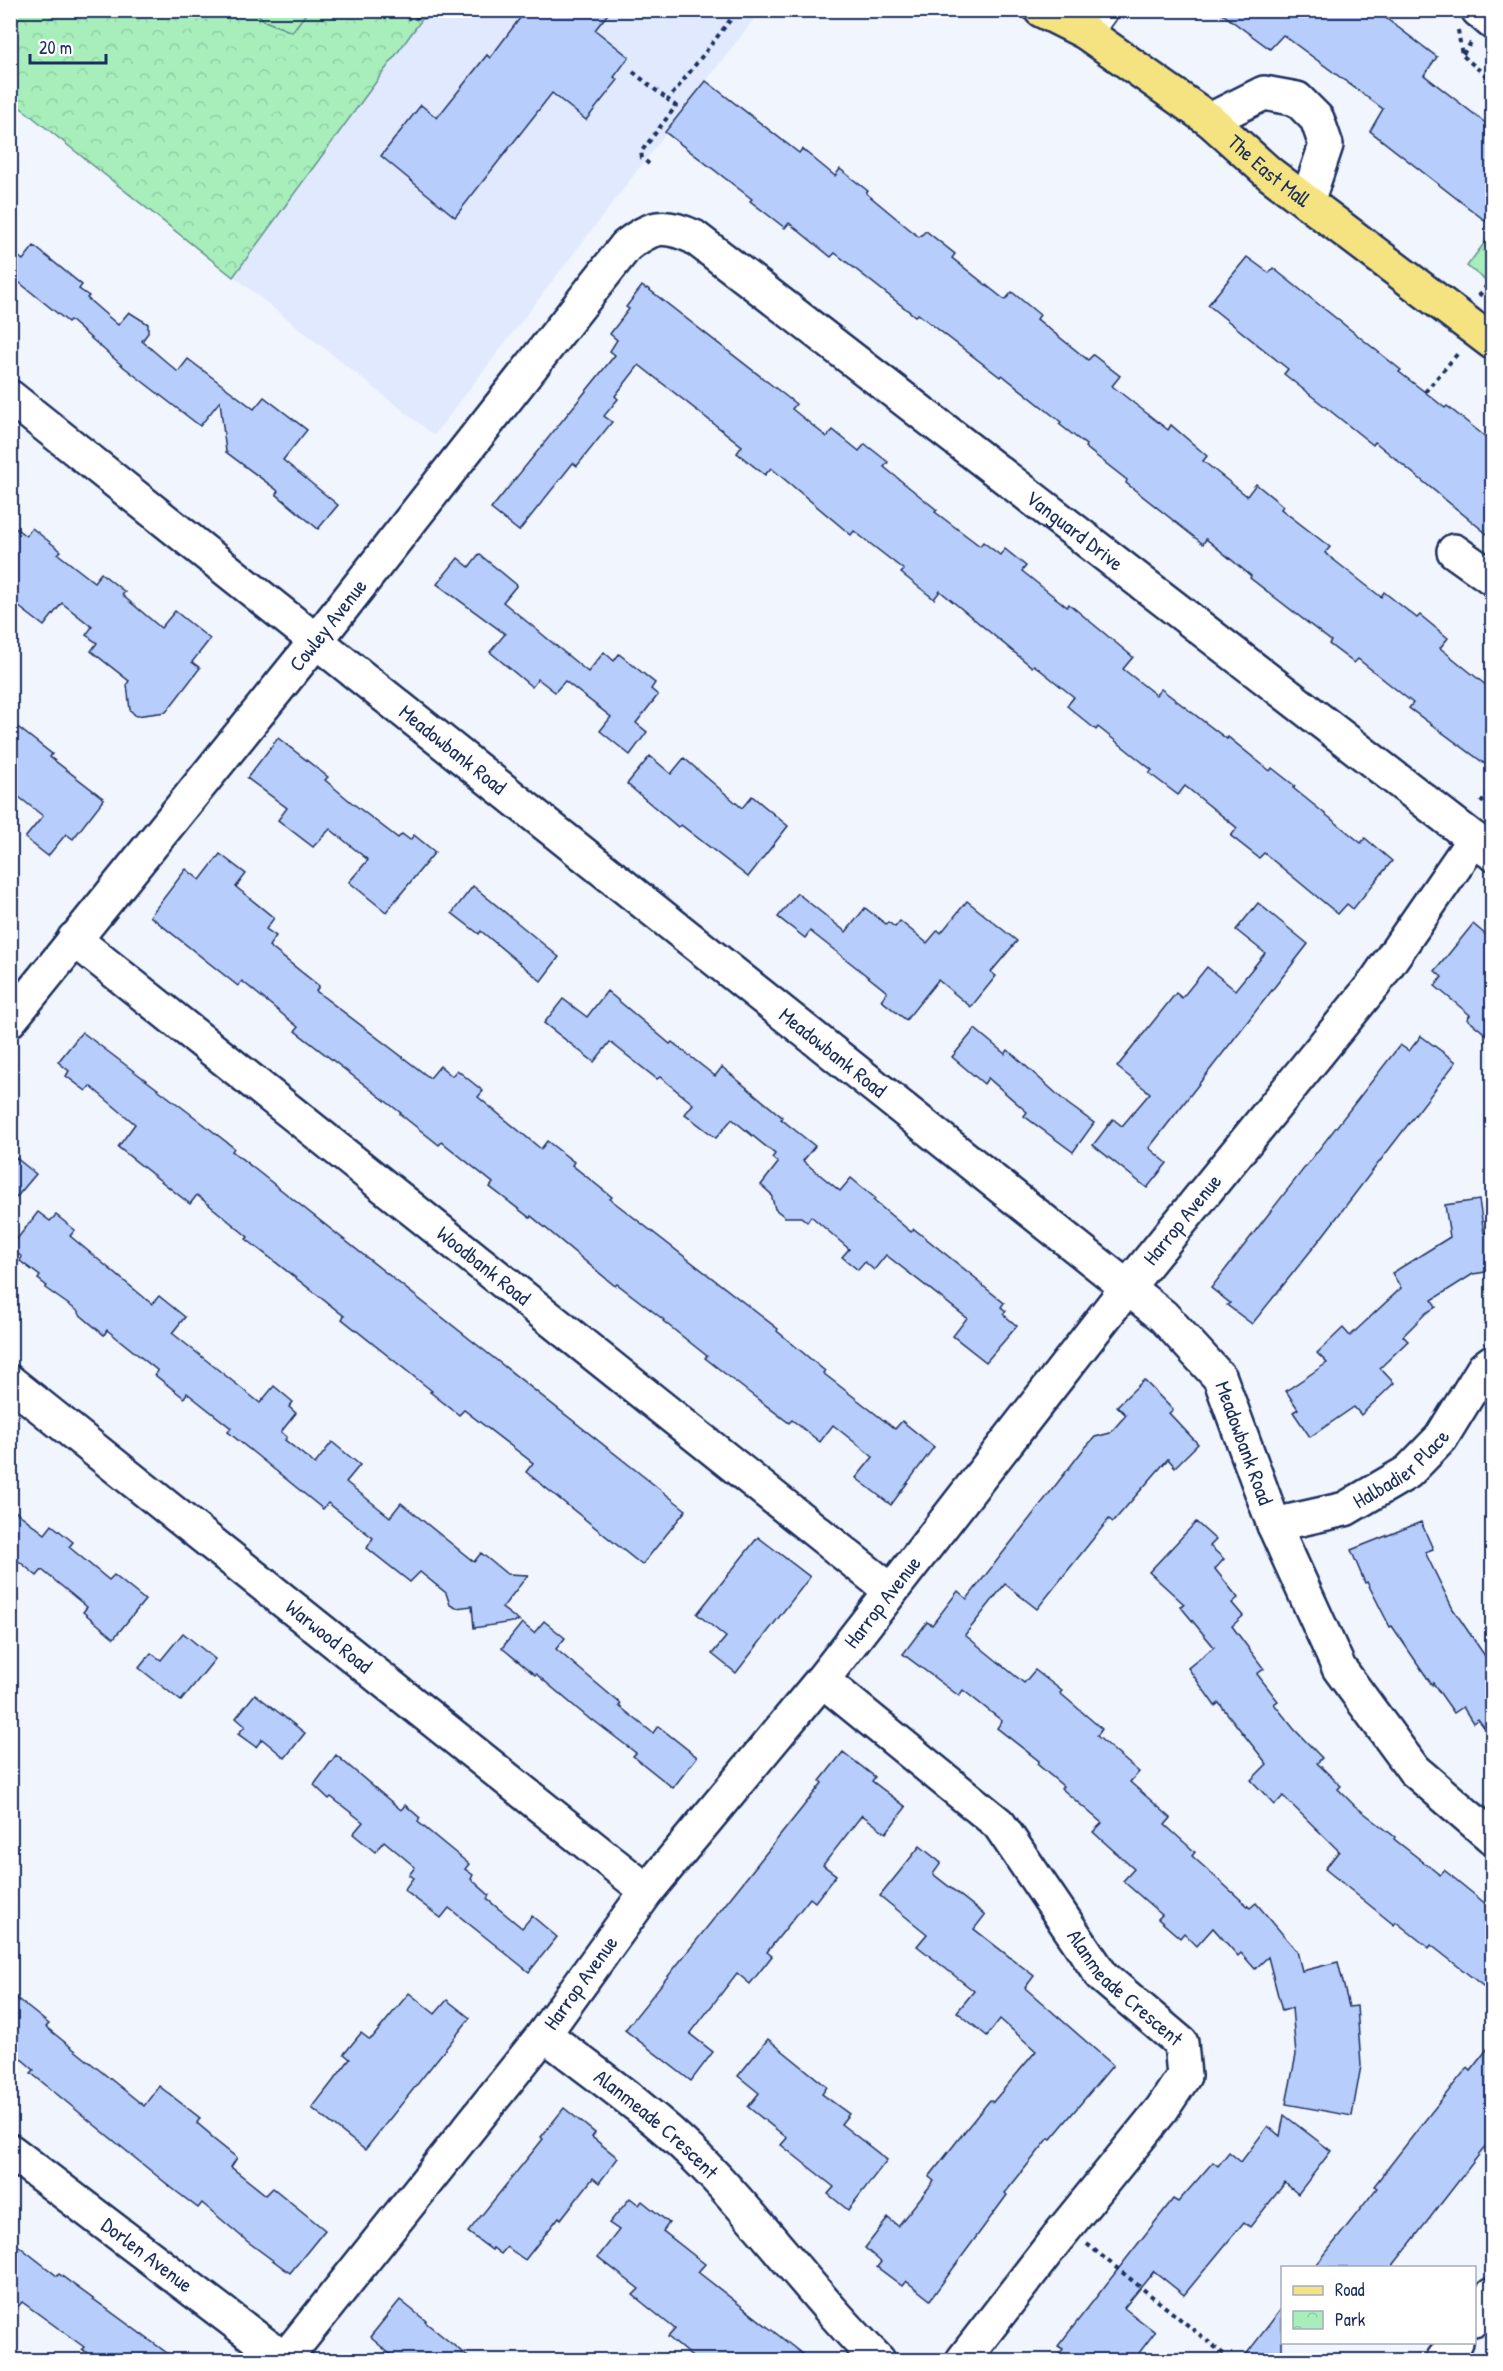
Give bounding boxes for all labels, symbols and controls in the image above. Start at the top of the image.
scale bar [30,27,106,65]
text: 20 m [39,35,72,60]
street label: The East Mall [1222,128,1317,214]
street label: Vanguard Drive [1020,483,1130,577]
street label: Cowley Avenue [282,573,373,677]
street label: Meadowbank Road [393,698,513,801]
street label: Meadowbank Road [773,1000,893,1104]
street label: Harrop Avenue [1136,1168,1228,1271]
street label: Woodbank Road [431,1219,537,1312]
street label: Meadowbank Road [1208,1377,1280,1509]
street label: Halbadier Place [1347,1425,1456,1515]
street label: Harrop Avenue [837,1550,927,1654]
street label: Warwood Road [280,1593,379,1680]
street label: Alanmeade Crescent [1060,1923,1190,2053]
street label: Harrop Avenue [537,1930,624,2036]
street label: Alanmeade Crescent [588,2062,725,2186]
street label: Dorlen Avenue [95,2210,199,2299]
legend [1281,2266,1476,2344]
text: Road [1335,2277,1365,2302]
text: Park [1335,2307,1366,2332]

